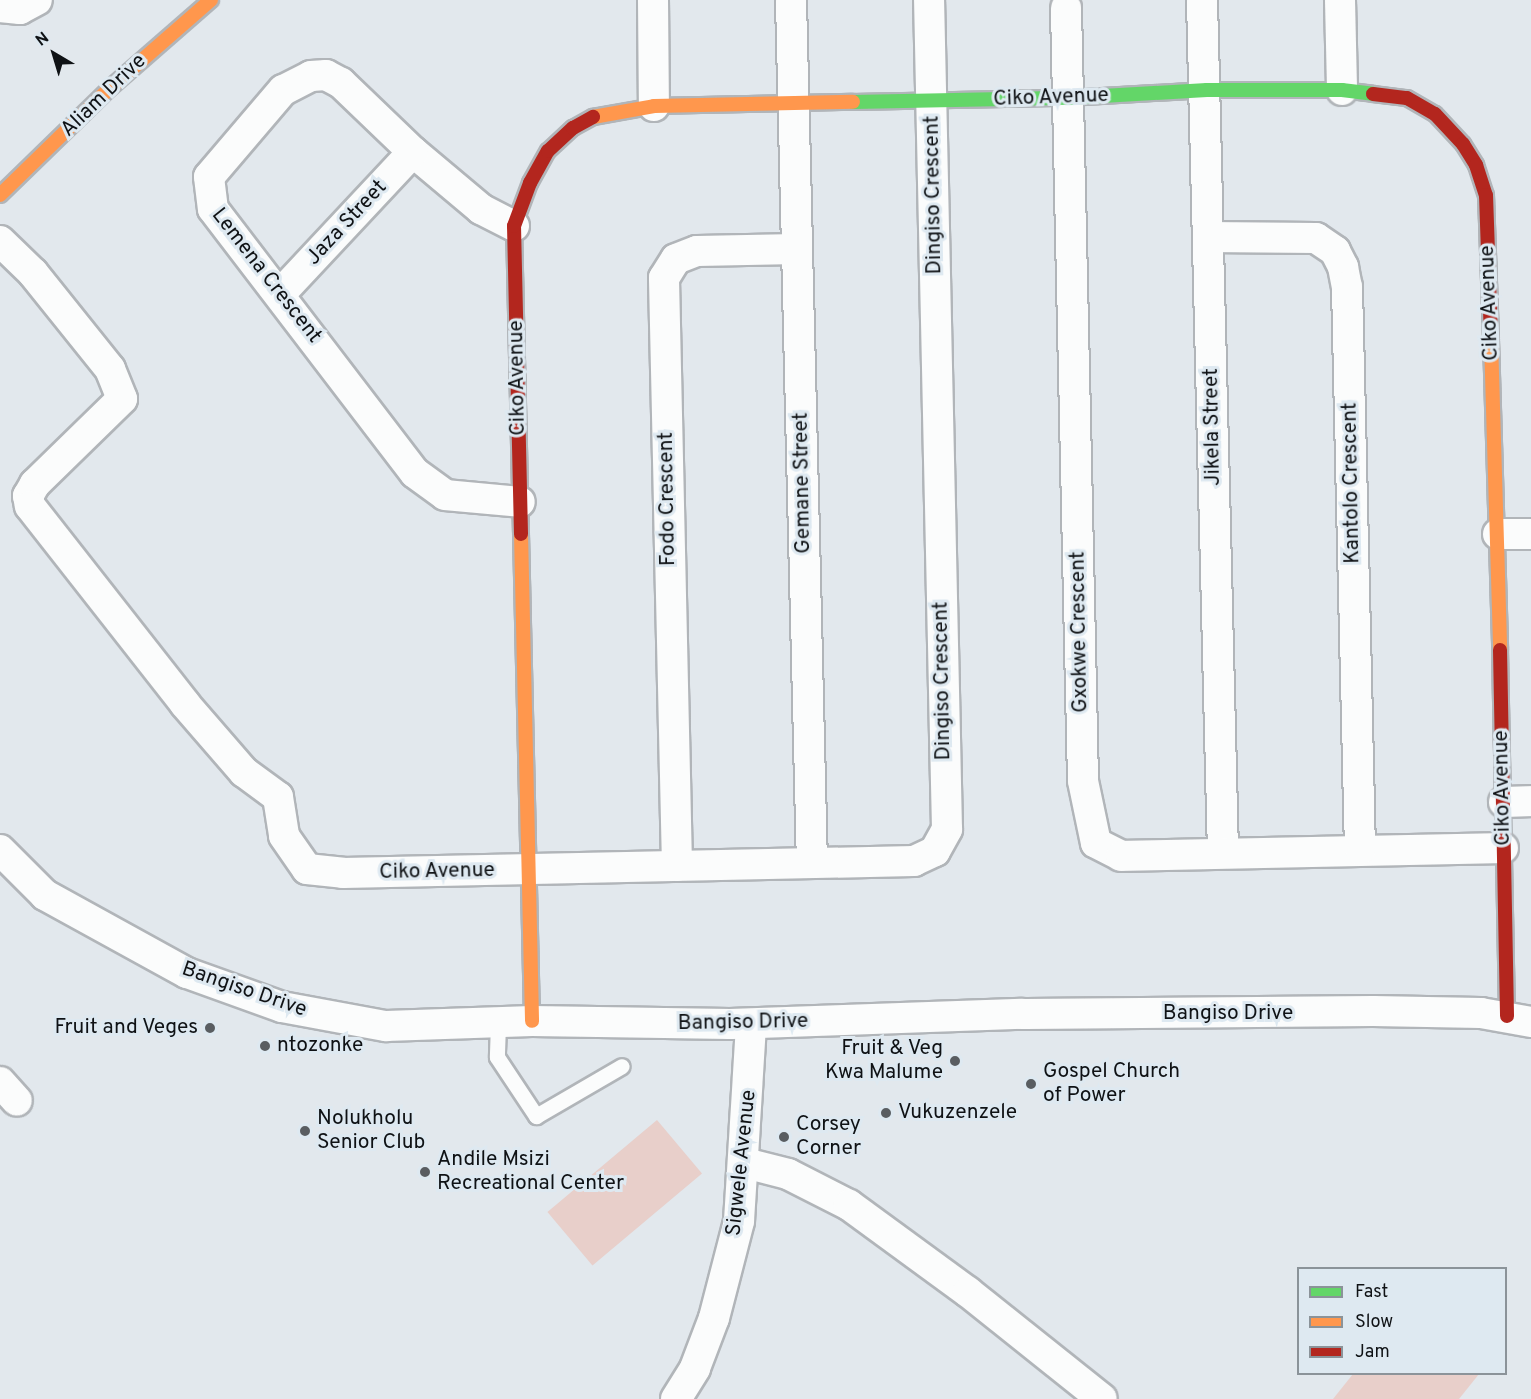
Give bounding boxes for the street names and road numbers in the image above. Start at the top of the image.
street label: Aliam Drive [56,49,152,143]
street label: Ciko Avenue [992,83,1110,113]
street label: Dingiso Crescent [920,115,948,275]
street label: Jaza Street [301,175,393,271]
street label: Lemena Crescent [205,203,327,349]
street label: Ciko Avenue [1475,244,1505,362]
street label: Ciko Avenue [504,320,532,436]
street label: Jikela Street [1199,368,1227,486]
street label: Kantolo Crescent [1338,402,1366,564]
street label: Gemane Street [789,412,817,554]
street label: Fodo Crescent [654,432,682,566]
street label: Gxokwe Crescent [1066,551,1094,713]
street label: Dingiso Crescent [929,601,957,761]
street label: Ciko Avenue [1489,730,1517,846]
street label: Ciko Avenue [379,858,495,886]
street label: Bangiso Drive [178,957,310,1023]
street label: Bangiso Drive [1163,1001,1293,1027]
street label: Bangiso Drive [677,1009,809,1037]
street label: Sigwele Avenue [722,1088,762,1238]

